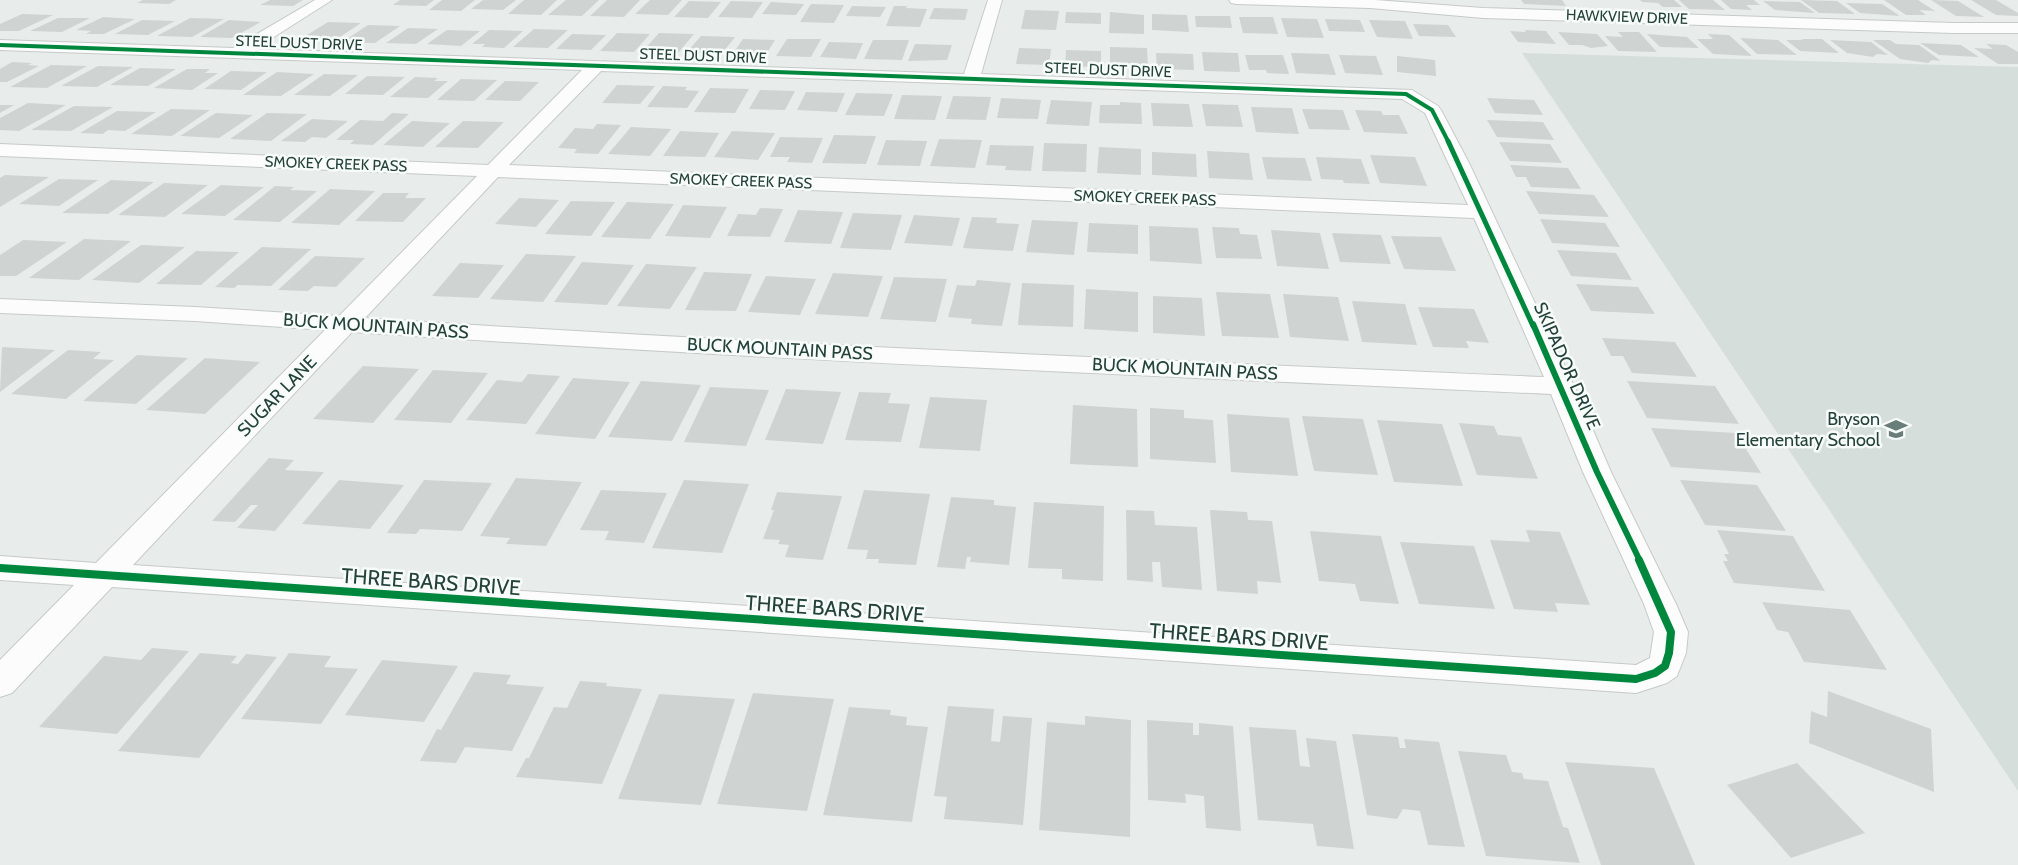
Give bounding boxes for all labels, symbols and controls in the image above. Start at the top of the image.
street label: HAWKVIEW DRIVE [1566,6,1688,28]
street label: STEEL DUST DRIVE [235,32,363,54]
street label: STEEL DUST DRIVE [639,45,767,67]
street label: STEEL DUST DRIVE [1044,59,1172,81]
street label: SMOKEY CREEK PASS [264,153,408,175]
street label: SMOKEY CREEK PASS [669,170,813,192]
street label: SMOKEY CREEK PASS [1073,187,1217,209]
street label: SKIPADOR DRIVE [1529,299,1605,433]
street label: BUCK MOUNTAIN PASS [283,309,469,343]
street label: BUCK MOUNTAIN PASS [687,333,873,365]
street label: SUGAR LANE [233,351,321,441]
street label: BUCK MOUNTAIN PASS [1092,353,1278,385]
place label: Bryson Elementary School [1736,408,1881,451]
school or university icon: Bryson Elementary School [1883,416,1909,442]
street label: THREE BARS DRIVE [341,563,521,600]
street label: THREE BARS DRIVE [745,590,925,627]
street label: THREE BARS DRIVE [1149,618,1329,655]

